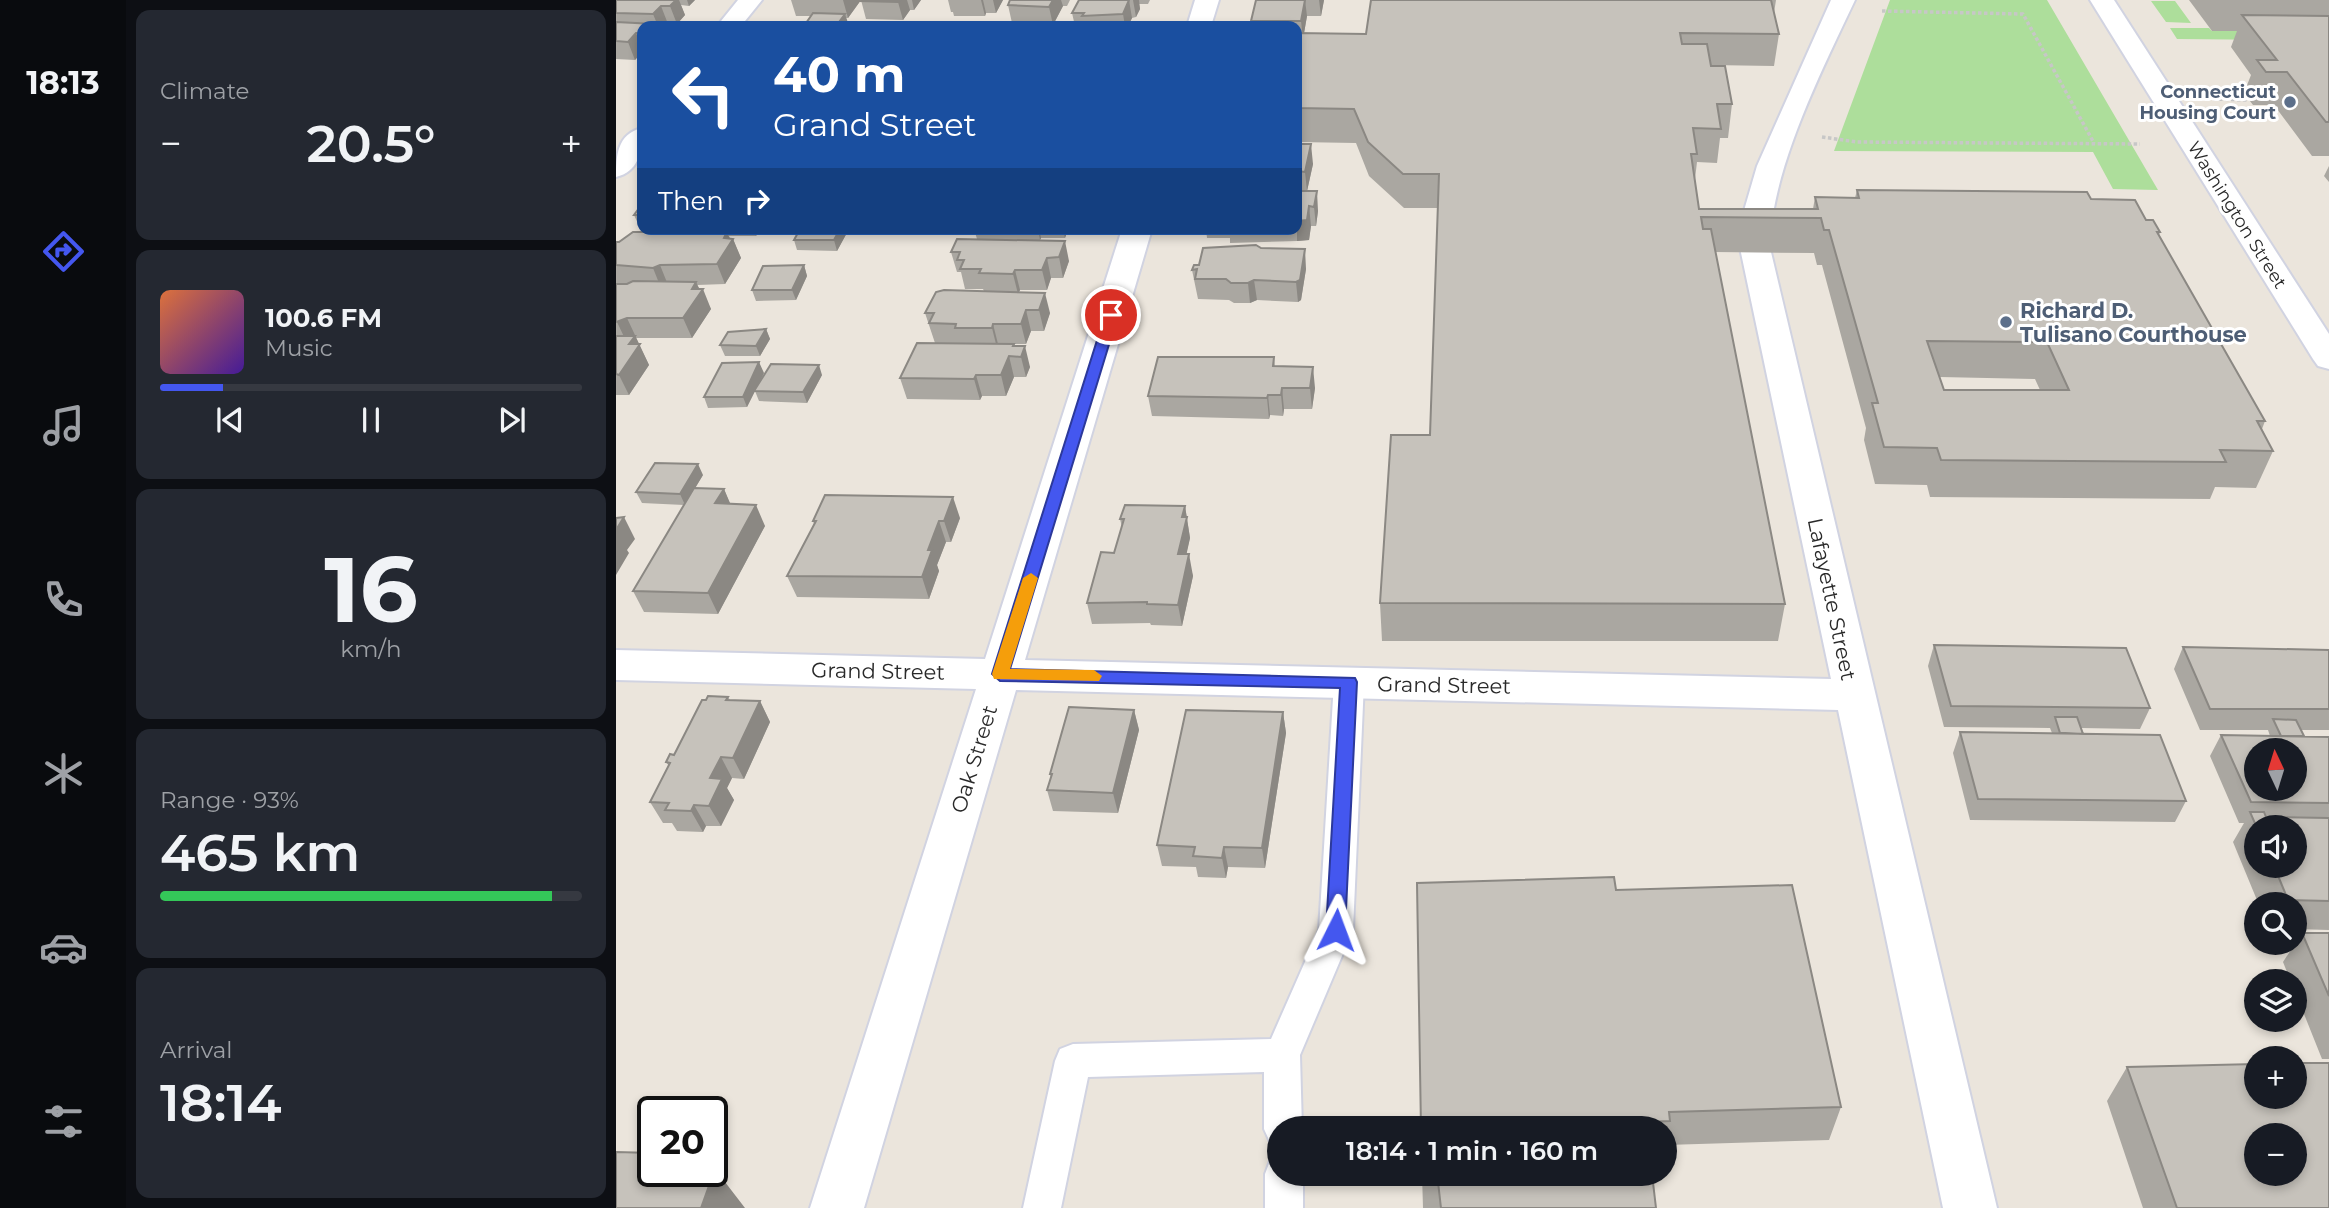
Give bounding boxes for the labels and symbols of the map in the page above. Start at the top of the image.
place label: Connecticut Housing Court [2139,81,2276,124]
marker: Connecticut Housing Court [2282,94,2298,110]
street label: Washington Street [2183,137,2291,293]
pin [1081,285,1141,345]
place label: Richard D. Tulisano Courthouse [2020,298,2247,347]
marker: Richard D. Tulisano Courthouse [1998,314,2014,330]
street label: Lafayette Street [1803,515,1861,683]
street label: Grand Street [811,657,945,685]
street label: Grand Street [1377,671,1511,699]
street label: Oak Street [946,702,1002,816]
north arrow [2244,738,2306,802]
position arrow [1299,893,1373,967]
speed limit sign: 20 [637,1096,728,1187]

